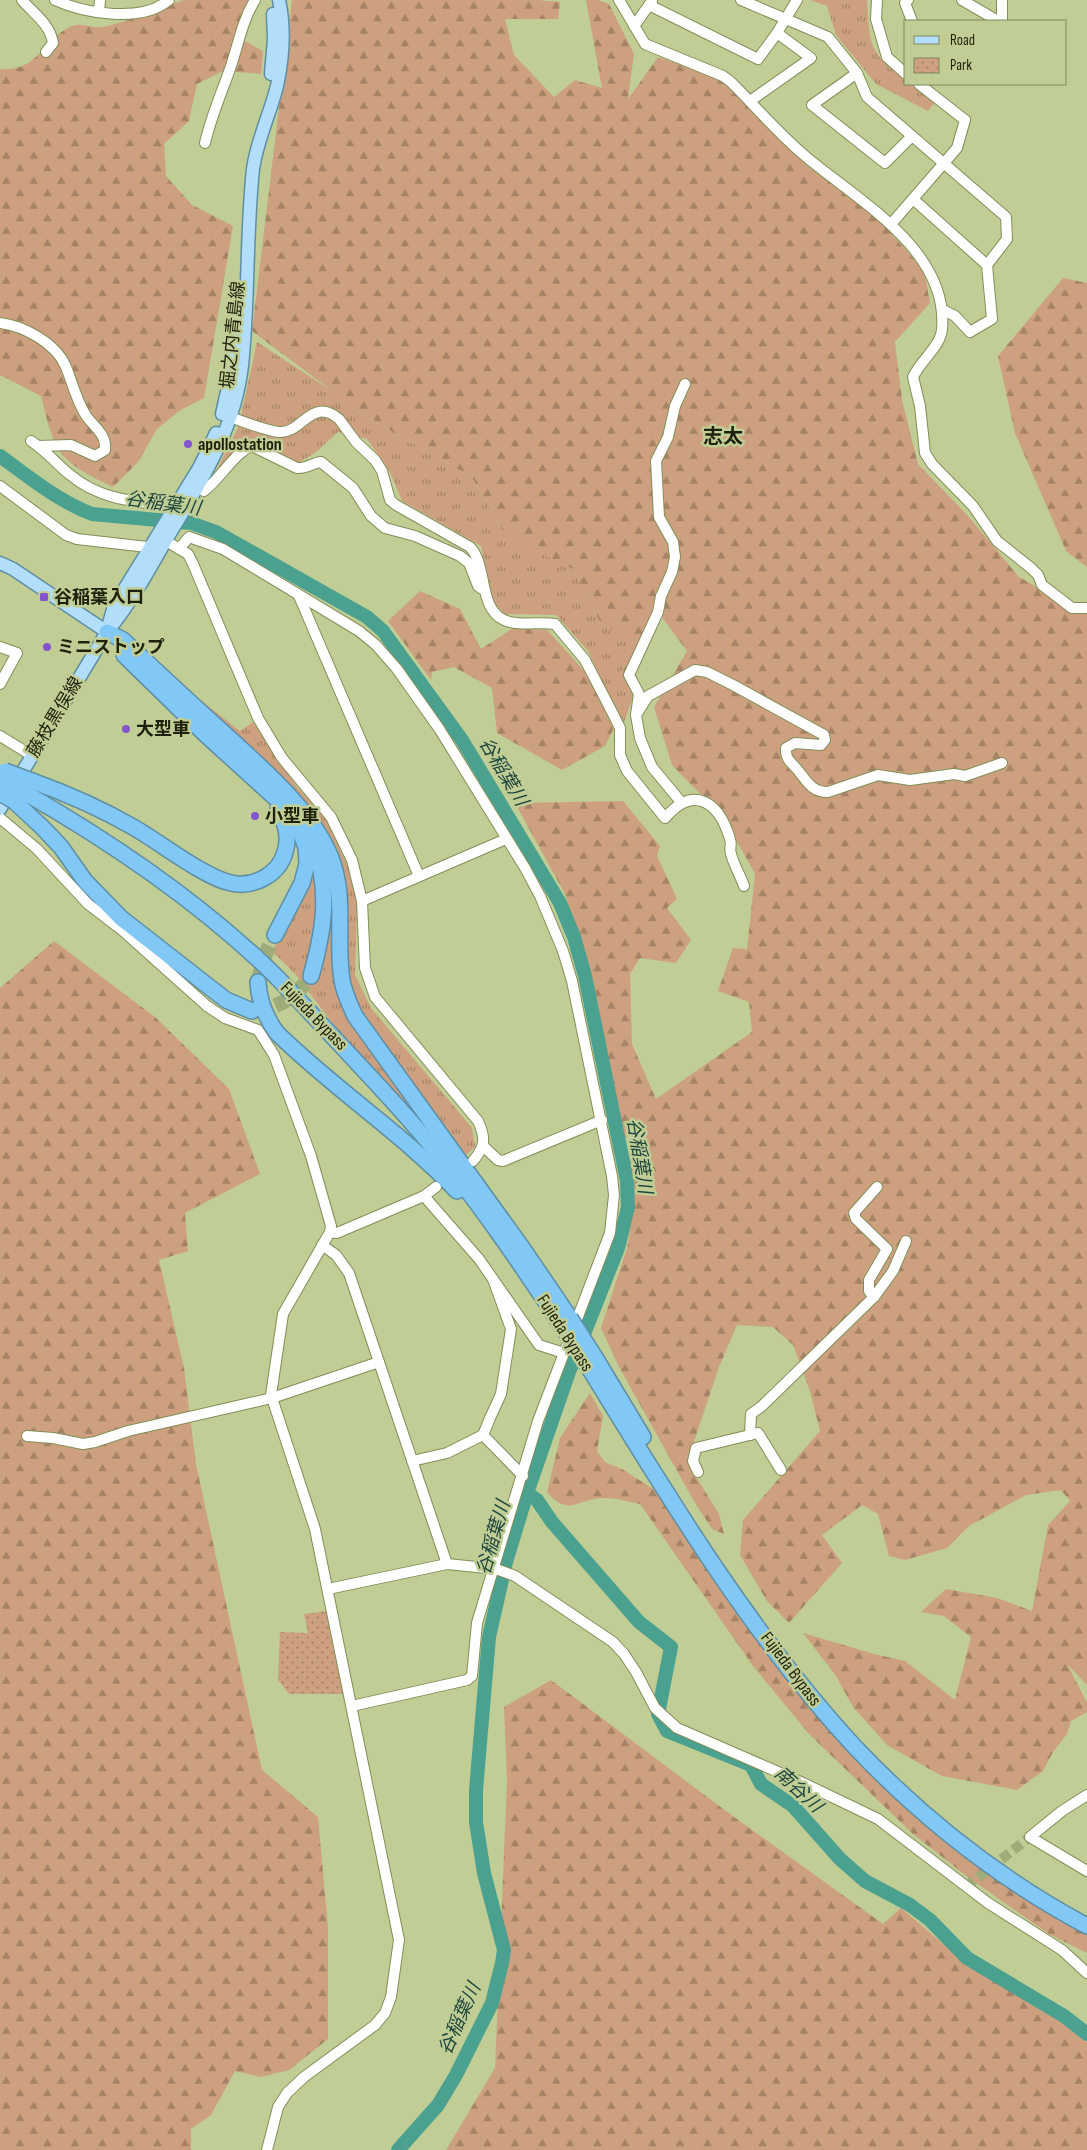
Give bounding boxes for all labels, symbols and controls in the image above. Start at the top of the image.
legend [904,20,1067,85]
text: Road [950,31,975,50]
text: Park [950,56,972,75]
street label: 堀之内青島線 [217,280,249,390]
district label: 志太 [703,425,743,449]
place label: apollostation [198,434,282,455]
marker: apollostation [182,438,194,450]
water label: 谷稲葉川 [124,487,204,521]
place label: 谷稲葉入口 [54,587,144,608]
marker: 谷稲葉入口 [38,591,50,603]
place label: ミニストップ [57,637,165,658]
marker: ミニストップ [41,641,53,653]
street label: 藤枝黒俣線 [23,673,87,761]
place label: 大型車 [136,719,190,740]
marker: 大型車 [120,723,132,735]
water label: 谷稲葉川 [474,733,533,812]
place label: 小型車 [265,806,319,827]
marker: 小型車 [249,810,261,822]
street label: Fujieda Bypass [276,977,352,1055]
water label: 谷稲葉川 [622,1117,657,1197]
street label: Fujieda Bypass [532,1291,598,1375]
water label: 谷稲葉川 [472,1496,516,1578]
street label: Fujieda Bypass [756,1628,826,1710]
water label: 南谷川 [769,1762,828,1819]
water label: 谷稲葉川 [434,1978,487,2058]

